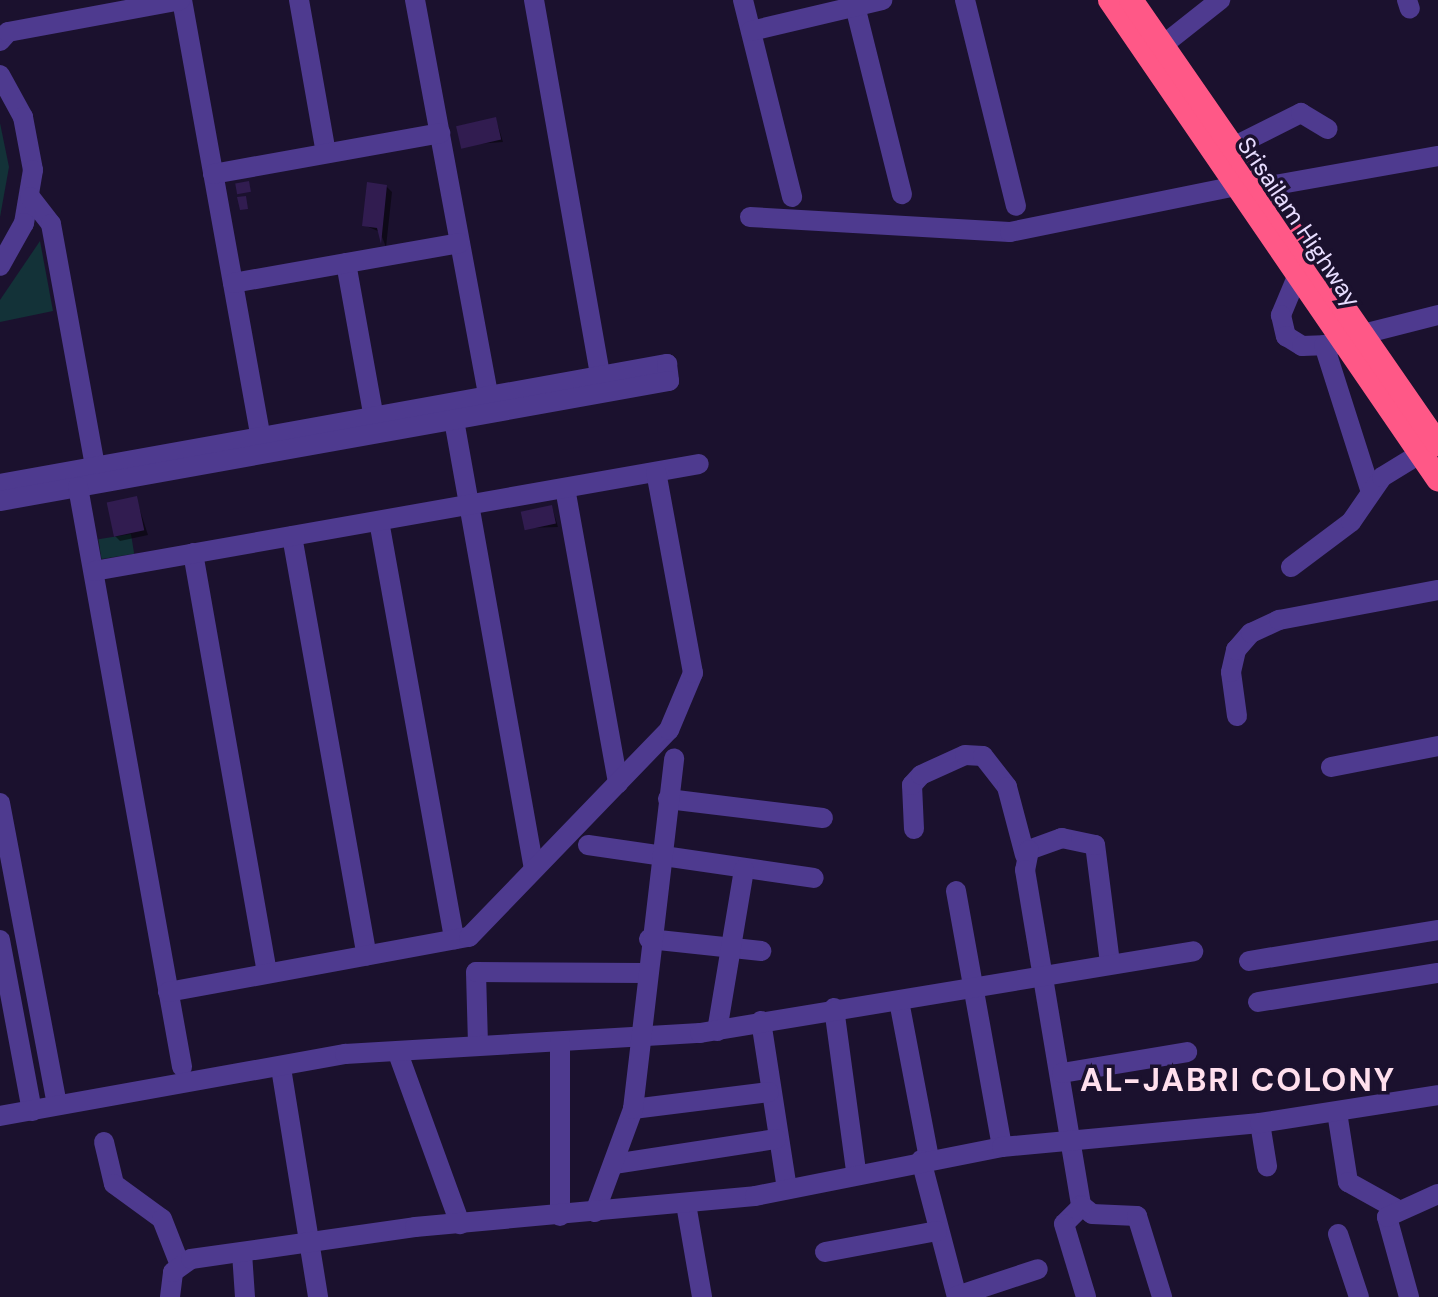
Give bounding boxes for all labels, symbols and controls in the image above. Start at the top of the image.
street label: Srisailam Highway [1231,132,1367,312]
district label: AL-JABRI COLONY [1080,1061,1396,1099]

